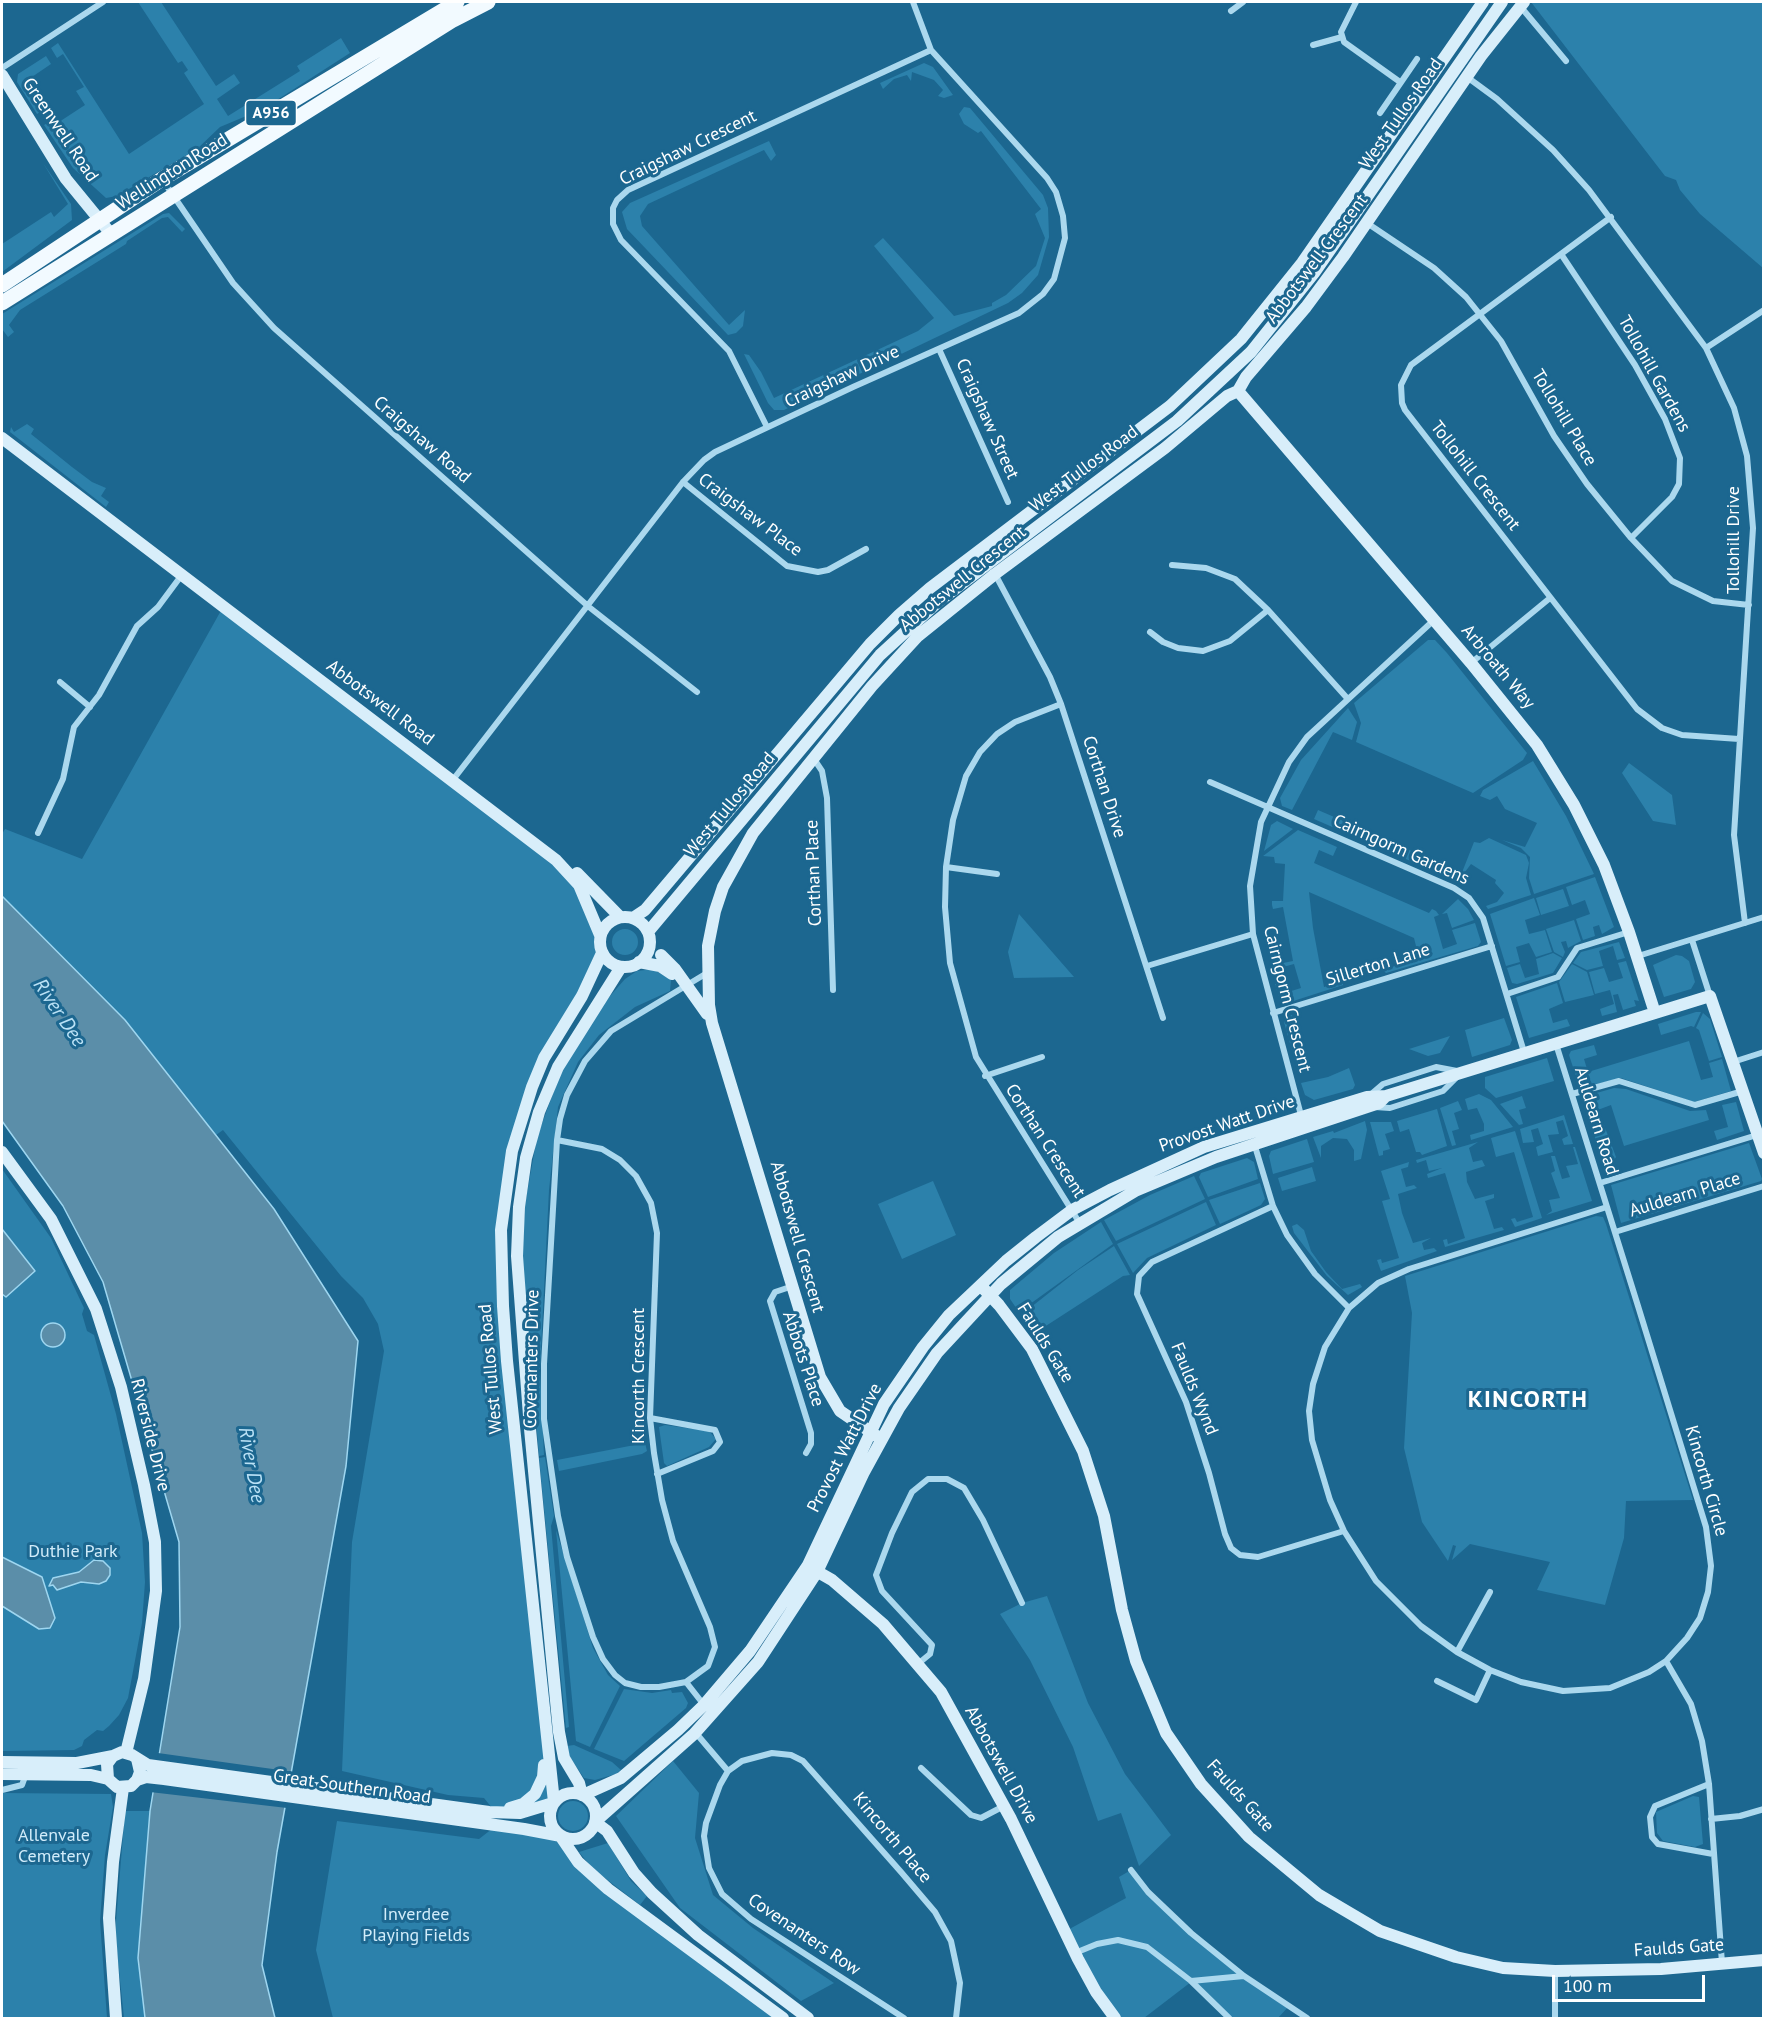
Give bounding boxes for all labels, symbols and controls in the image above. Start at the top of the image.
street label: West Tullos Road [1355,54,1447,174]
street label: Greenwell Road [17,74,103,186]
road number: A956 [246,100,296,126]
street label: Craigshaw Crescent [616,106,760,190]
street label: Wellington Road [113,129,231,215]
street label: Abbotswell Crescent [1261,190,1373,328]
street label: Tollohill Gardens [1613,312,1695,436]
street label: Craigshaw Drive [781,341,903,413]
street label: Craigshaw Street [951,355,1023,483]
street label: Tollohill Place [1527,366,1601,470]
street label: Craigshaw Road [369,392,475,488]
street label: Tollohill Crescent [1426,417,1524,535]
street label: West Tullos Road [1025,421,1143,517]
street label: Craigshaw Place [694,469,806,561]
street label: Tollohill Drive [1723,486,1745,594]
street label: Abbotswell Crescent [895,521,1031,637]
street label: Arbroath Way [1457,620,1539,714]
street label: Abbotswell Road [322,656,438,750]
street label: Corthan Drive [1077,733,1131,841]
street label: West Tullos Road [680,748,780,862]
street label: Cairngorm Gardens [1330,810,1472,890]
street label: Corthan Place [801,819,827,927]
street label: Cairngorm Crescent [1258,924,1316,1074]
street label: Sillerton Lane [1323,939,1433,991]
water label: River Dee [28,974,90,1052]
street label: Auldearn Road [1569,1064,1623,1178]
street label: Corthan Crescent [1000,1080,1090,1202]
street label: Provost Watt Drive [1156,1091,1298,1157]
street label: Abbotswell Crescent [765,1159,829,1315]
street label: Auldearn Place [1627,1168,1743,1222]
street label: Covenanters Drive [520,1289,544,1429]
street label: Faulds Gate [1012,1299,1078,1387]
street label: West Tullos Road [475,1303,507,1435]
street label: Kincorth Crescent [628,1308,650,1444]
street label: Abbots Place [777,1308,829,1410]
street label: Faulds Wynd [1166,1340,1222,1438]
street label: Riverside Drive [126,1376,174,1494]
street label: Provost Watt Drive [803,1380,887,1516]
district label: KINCORTH [1468,1386,1588,1414]
street label: Kincorth Circle [1680,1423,1732,1539]
water label: River Dee [233,1425,269,1505]
park label: Duthie Park [28,1541,118,1563]
street label: Abbotswell Drive [960,1702,1042,1828]
street label: Faulds Gate [1202,1755,1278,1837]
street label: Great Southern Road [272,1765,432,1809]
street label: Kincorth Place [848,1788,936,1888]
park label: Allenvale Cemetery [18,1825,90,1868]
street label: Covenanters Row [743,1889,865,1981]
park label: Inverdee Playing Fields [362,1904,470,1946]
street label: Faulds Gate [1633,1934,1725,1962]
scale bar [1555,1963,1708,2001]
text: 100 m [1563,1974,1612,1997]

